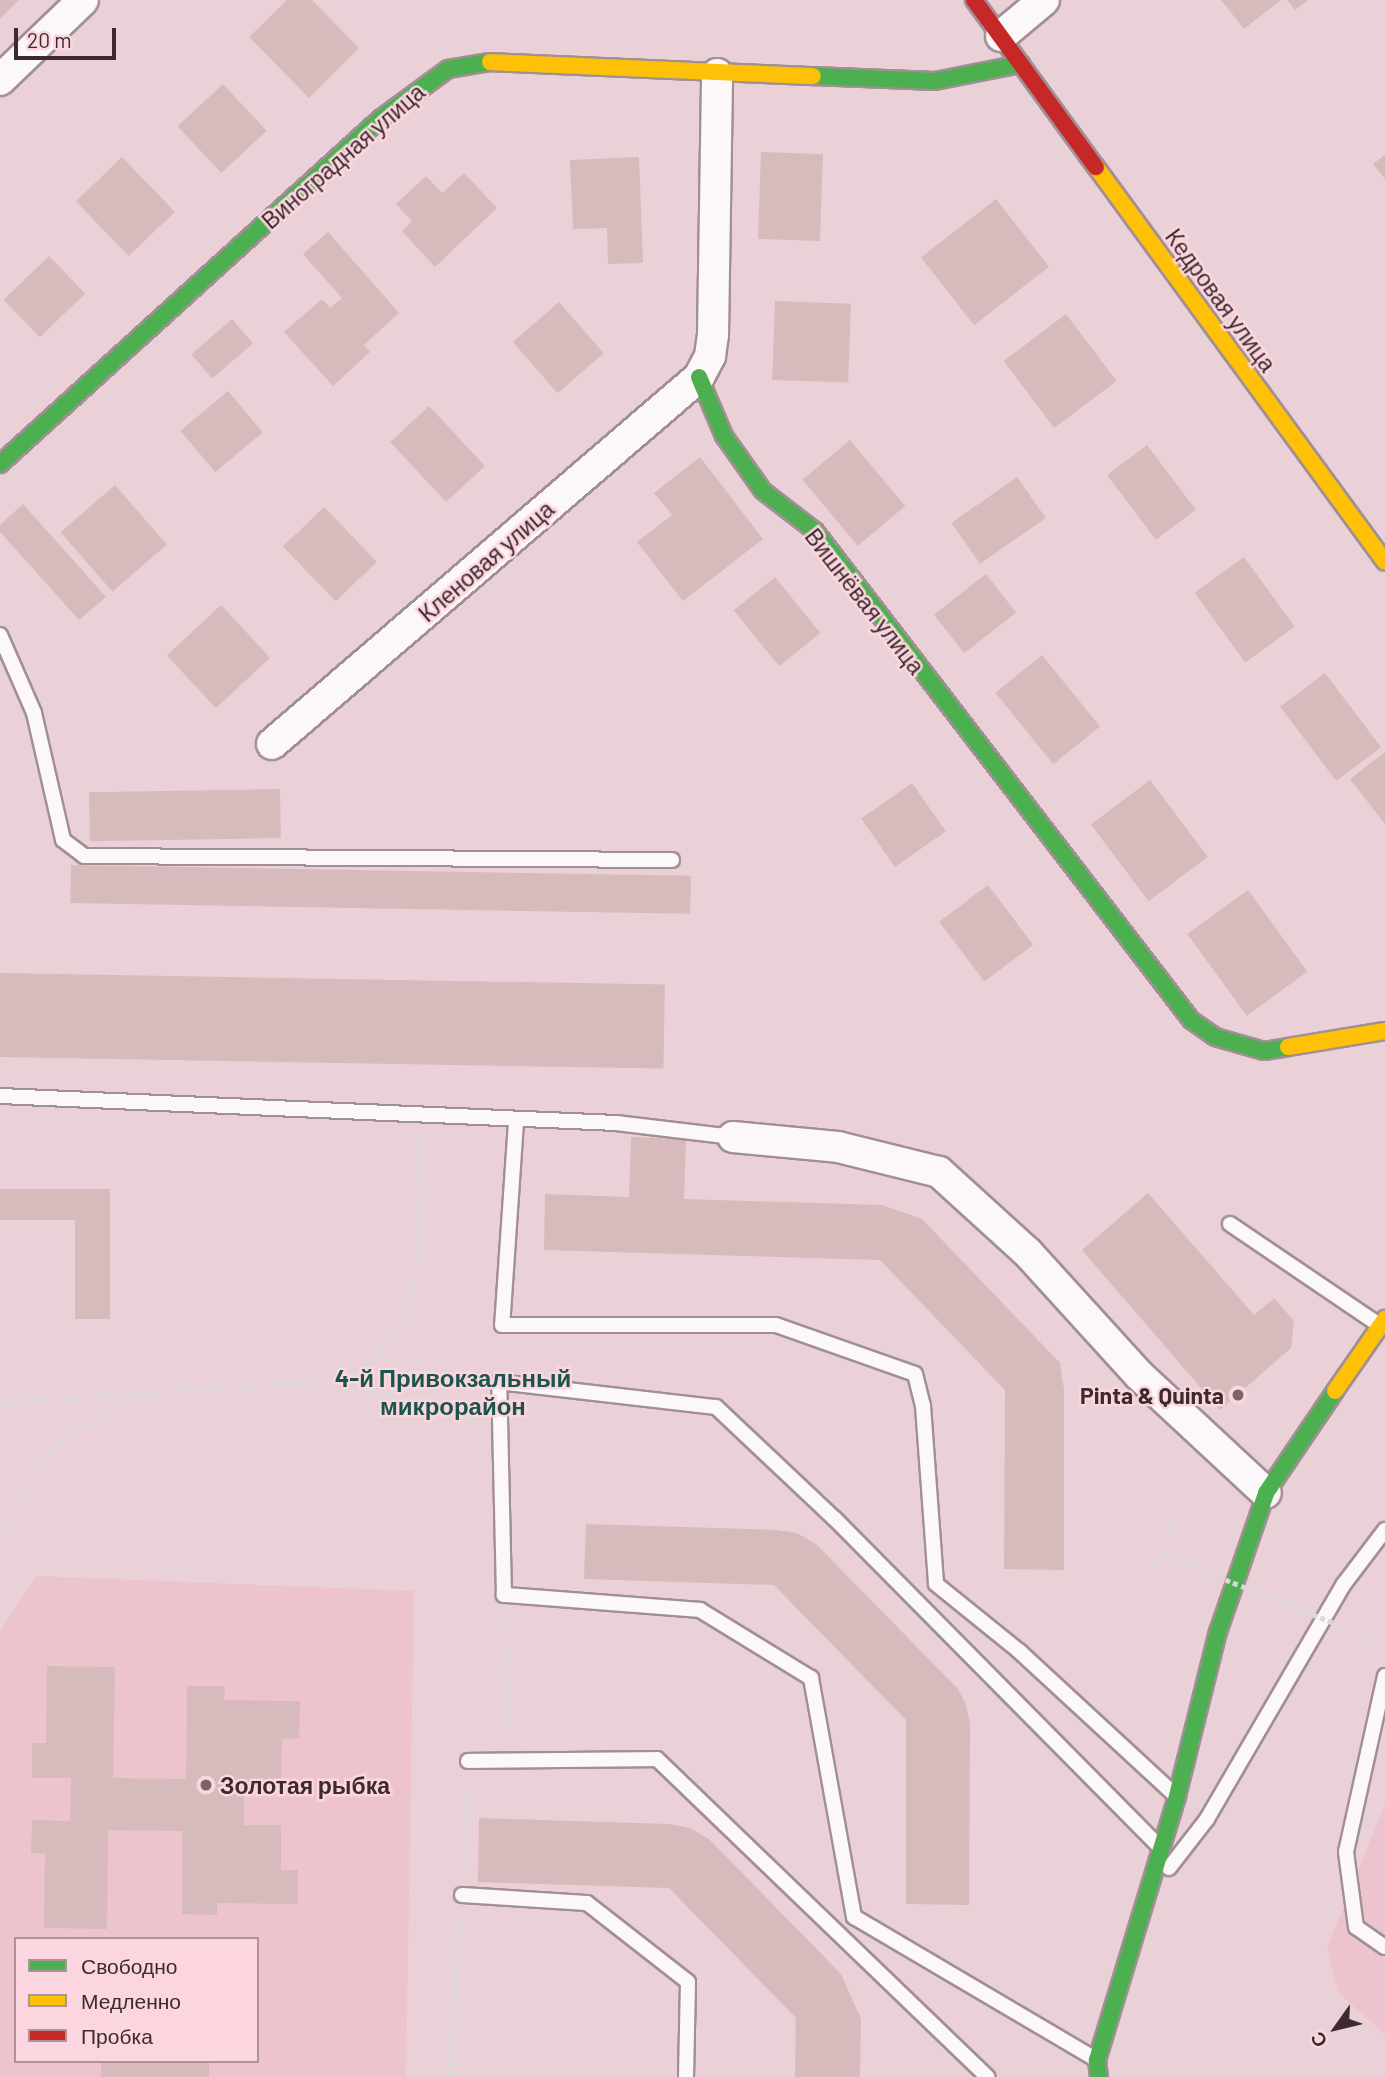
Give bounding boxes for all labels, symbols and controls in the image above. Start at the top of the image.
scale bar [18,14,119,58]
text: 20 m [27,27,72,52]
street label: Виноградная улица [256,78,430,234]
street label: Кедровая улица [1160,223,1282,377]
street label: Кленовая улица [413,495,559,627]
street label: Вишнёвая улица [800,523,930,679]
district label: 4-й Привокзальный микрорайон [335,1364,571,1420]
place label: Pinta & Quinta [1080,1381,1224,1409]
marker: Pinta & Quinta [1230,1387,1246,1403]
place label: Золотая рыбка [220,1771,390,1799]
marker: Золотая рыбка [198,1777,214,1793]
legend [14,1937,259,2063]
text: Свободно [81,1953,178,1978]
text: Медленно [81,1988,181,2013]
north arrow [1301,1993,1371,2063]
text: Пробка [81,2023,153,2048]
text: С [1305,2028,1332,2052]

